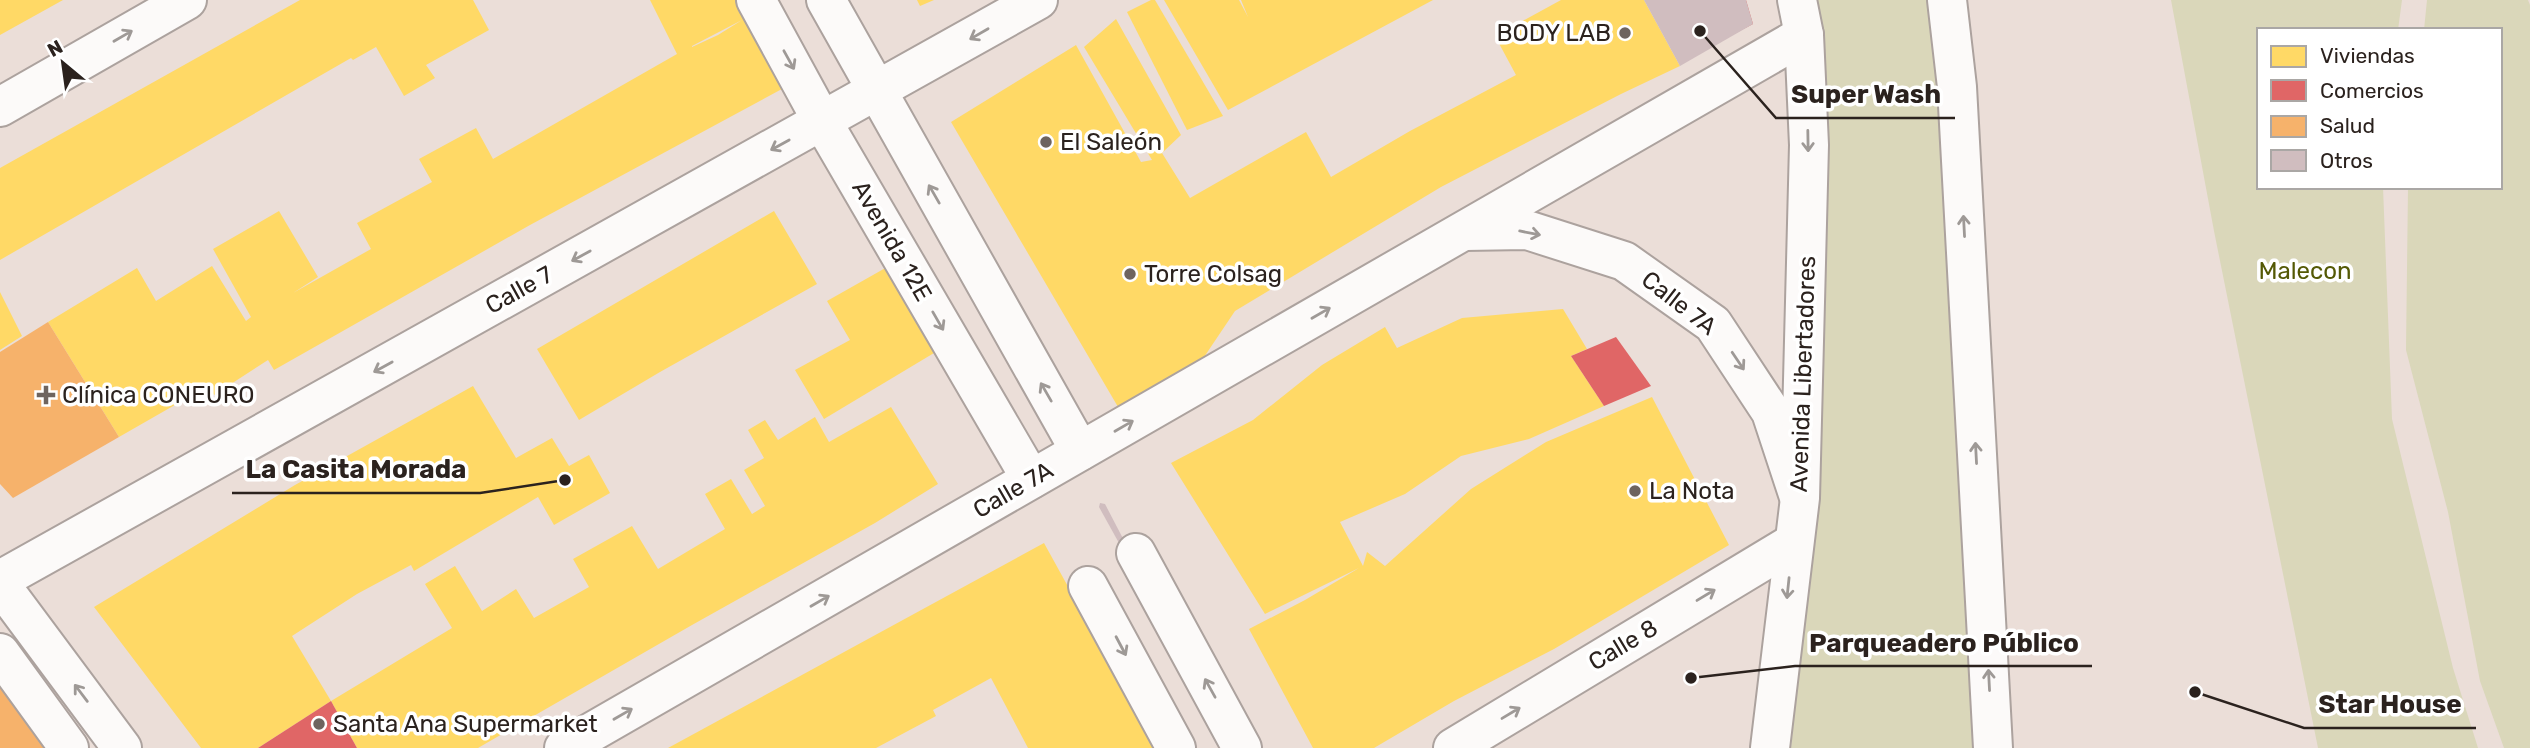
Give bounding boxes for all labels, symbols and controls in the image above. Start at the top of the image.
place label: BODY LAB [1497,19,1611,47]
marker: BODY LAB [1617,25,1633,41]
one-way arrow [969,27,989,41]
north arrow [28,28,98,98]
legend [2257,28,2502,189]
one-way arrow [112,29,133,42]
text: N [43,35,67,62]
text: Viviendas [2320,43,2415,68]
one-way arrow [782,49,796,69]
callout: Super Wash [1776,71,1955,118]
text: Comercios [2320,78,2424,103]
text: Super Wash [1791,79,1941,110]
text: Salud [2320,113,2375,138]
place label: El Saleón [1060,128,1162,156]
one-way arrow [1802,129,1815,152]
marker: El Saleón [1038,134,1054,150]
one-way arrow [770,139,791,152]
text: Otros [2320,148,2373,173]
street label: Avenida 12E [846,176,938,306]
one-way arrow [927,184,940,205]
one-way arrow [1957,215,1970,237]
one-way arrow [1518,227,1541,240]
one-way arrow [572,249,592,263]
street label: Avenida Libertadores [1785,255,1821,493]
park label: Malecon [2258,257,2352,285]
street label: Calle 7 [480,260,558,320]
place label: Torre Colsag [1144,260,1282,288]
street label: Calle 7A [1636,265,1722,341]
marker: Torre Colsag [1122,266,1138,282]
one-way arrow [1310,306,1330,320]
one-way arrow [932,310,946,330]
one-way arrow [1731,351,1745,371]
one-way arrow [373,360,393,374]
place label: Clínica CONEURO [62,381,255,409]
one-way arrow [1039,382,1052,403]
marker: Clínica CONEURO [36,385,56,405]
one-way arrow [1113,419,1133,433]
one-way arrow [1969,442,1982,465]
callout: La Casita Morada [232,446,480,493]
text: La Casita Morada [246,454,466,485]
street label: Calle 7A [968,456,1058,524]
place label: La Nota [1649,477,1735,505]
marker: La Nota [1627,483,1643,499]
one-way arrow [1782,576,1795,599]
one-way arrow [1696,588,1716,602]
one-way arrow [810,593,830,607]
street label: Calle 8 [1583,614,1663,676]
callout: Parqueadero Público [1795,619,2092,666]
text: Parqueadero Público [1809,628,2079,659]
one-way arrow [1114,635,1128,656]
one-way arrow [1983,669,1996,692]
one-way arrow [1203,678,1216,699]
callout: Star House [2304,681,2476,728]
one-way arrow [74,684,89,703]
text: Star House [2318,689,2462,720]
one-way arrow [1501,705,1521,719]
one-way arrow [612,707,633,720]
place label: Santa Ana Supermarket [333,710,598,738]
marker: Santa Ana Supermarket [311,716,327,732]

